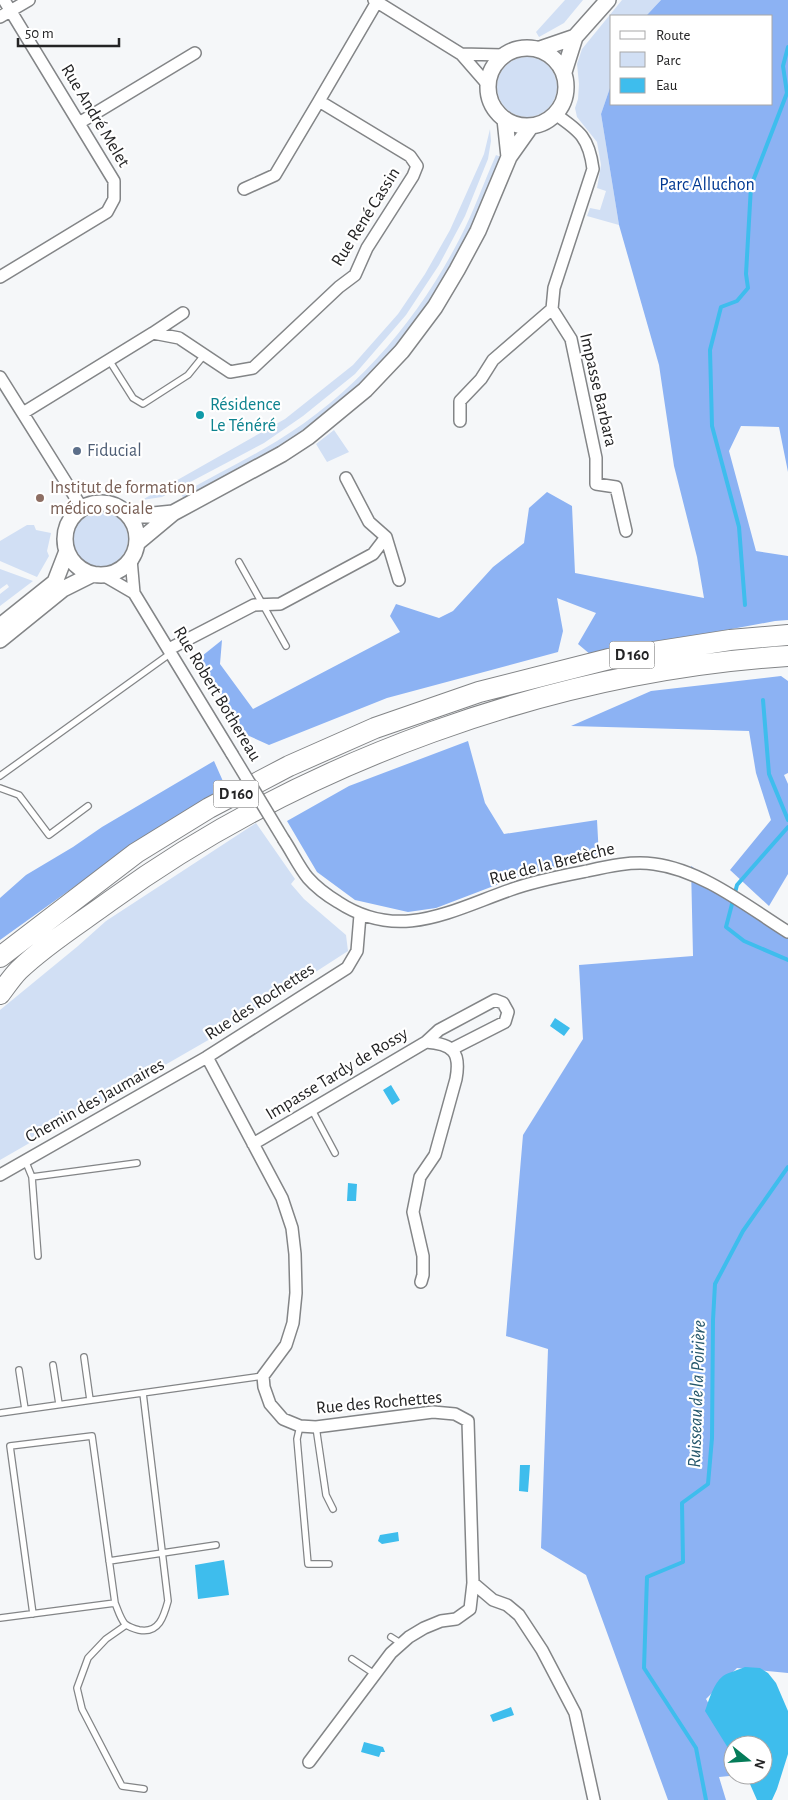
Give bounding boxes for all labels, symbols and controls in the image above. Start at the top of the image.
scale bar [18,15,119,47]
legend [610,15,773,105]
text: 50 m [25,26,54,41]
text: Route [656,28,690,43]
text: Parc [656,53,681,68]
street label: Rue André Melet [57,61,133,171]
text: Eau [656,78,678,93]
street label: Rue René Cassin [328,164,404,270]
park label: Parc Alluchon [659,176,755,194]
street label: Impasse Barbara [576,331,620,449]
place label: Résidence Le Ténéré [210,396,281,435]
marker: Résidence Le Ténéré [194,409,206,421]
place label: Fiducial [87,442,142,460]
marker: Fiducial [71,445,83,457]
place label: Institut de formation médico sociale [50,479,195,518]
marker: Institut de formation médico sociale [34,492,46,504]
street label: Rue Robert Bothereau [170,624,264,764]
road number: D 160 [610,642,654,668]
road number: D 160 [214,781,258,808]
street label: Rue de la Bretèche [488,840,616,888]
street label: Rue des Rochettes [202,960,318,1044]
street label: Impasse Tardy de Rossy [263,1024,412,1124]
street label: Chemin des Jaumaires [23,1055,167,1147]
water label: Ruisseau de la Poirière [685,1320,709,1468]
street label: Rue des Rochettes [315,1389,443,1417]
north arrow [723,1735,773,1785]
text: N [751,1757,768,1770]

